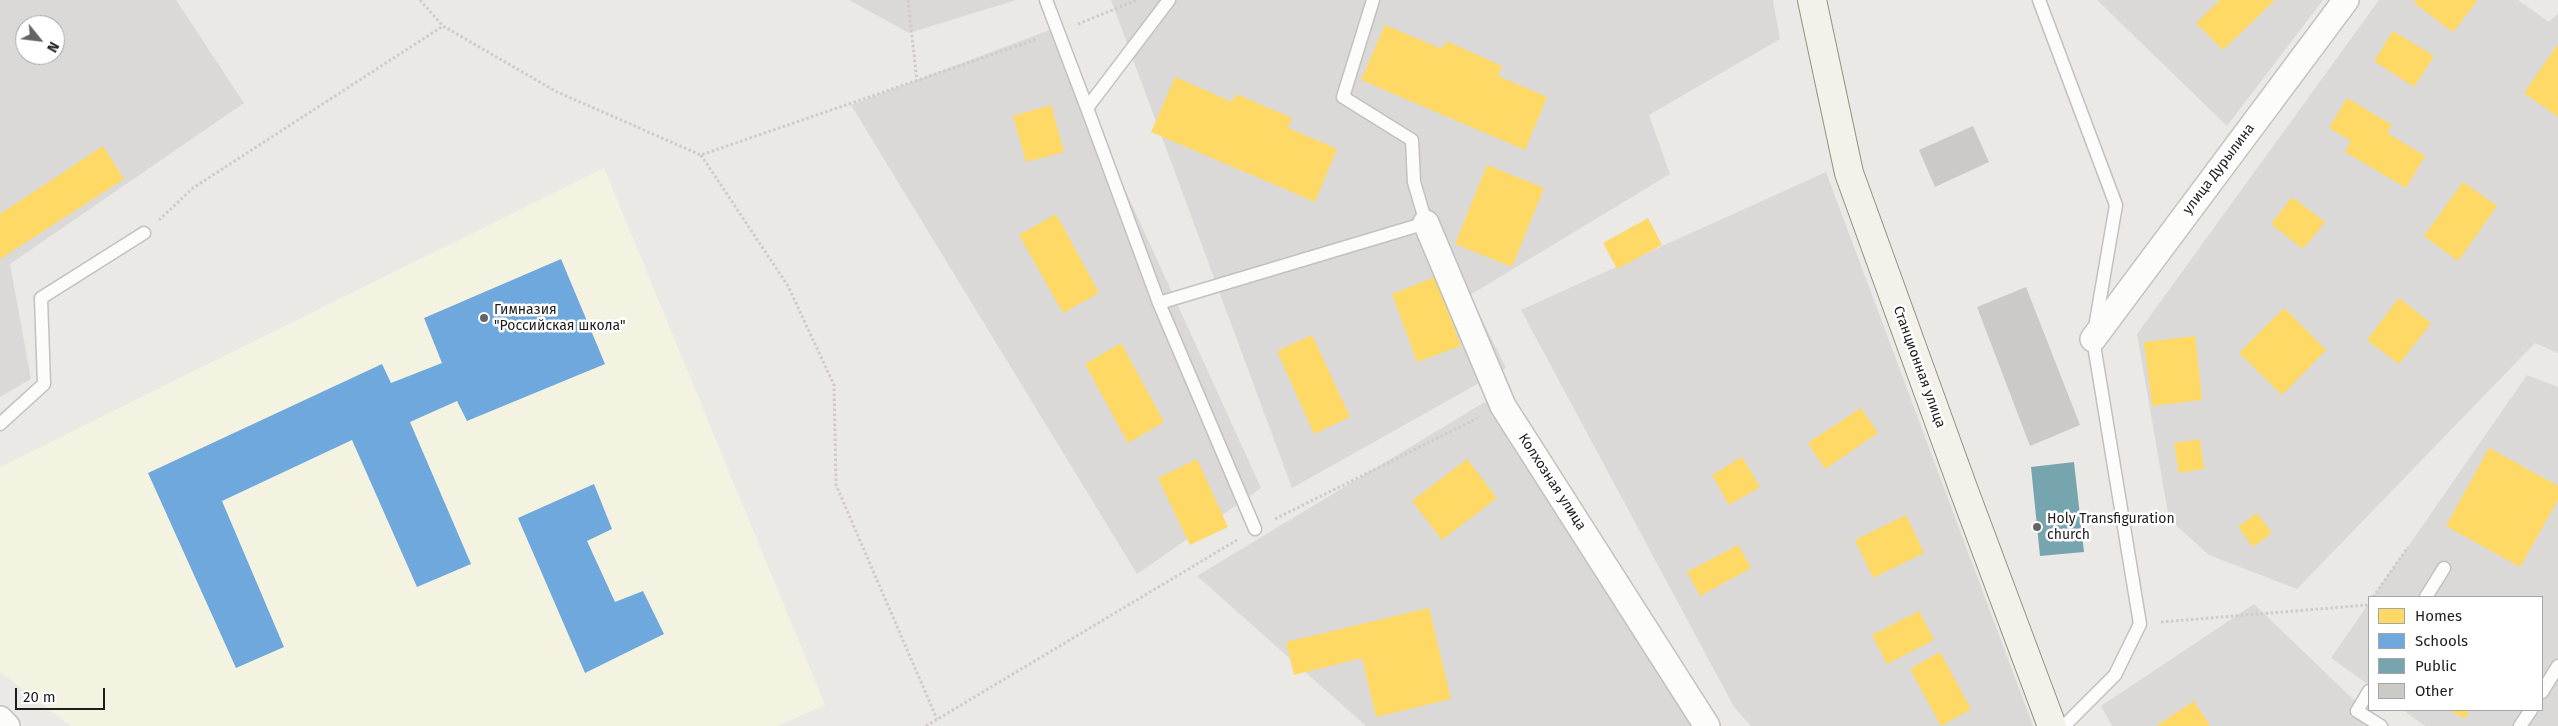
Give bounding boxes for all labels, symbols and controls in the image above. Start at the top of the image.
north arrow [15,15,65,65]
text: N [43,39,62,55]
street label: улица Дурылина [2179,120,2259,218]
place label: Гимназия "Российская школа" [494,302,626,334]
street label: Станционная улица [1889,304,1949,430]
marker: Гимназия "Российская школа" [478,312,490,324]
street label: Колхозная улица [1514,430,1590,534]
place label: Holy Transfiguration church [2047,511,2175,544]
marker: Holy Transfiguration church [2031,521,2043,533]
legend [2368,596,2543,711]
text: Homes [2415,607,2462,625]
text: Schools [2415,632,2468,650]
text: Public [2415,657,2457,675]
scale bar [18,678,108,710]
text: Other [2415,682,2454,700]
text: 20 m [23,688,56,706]

